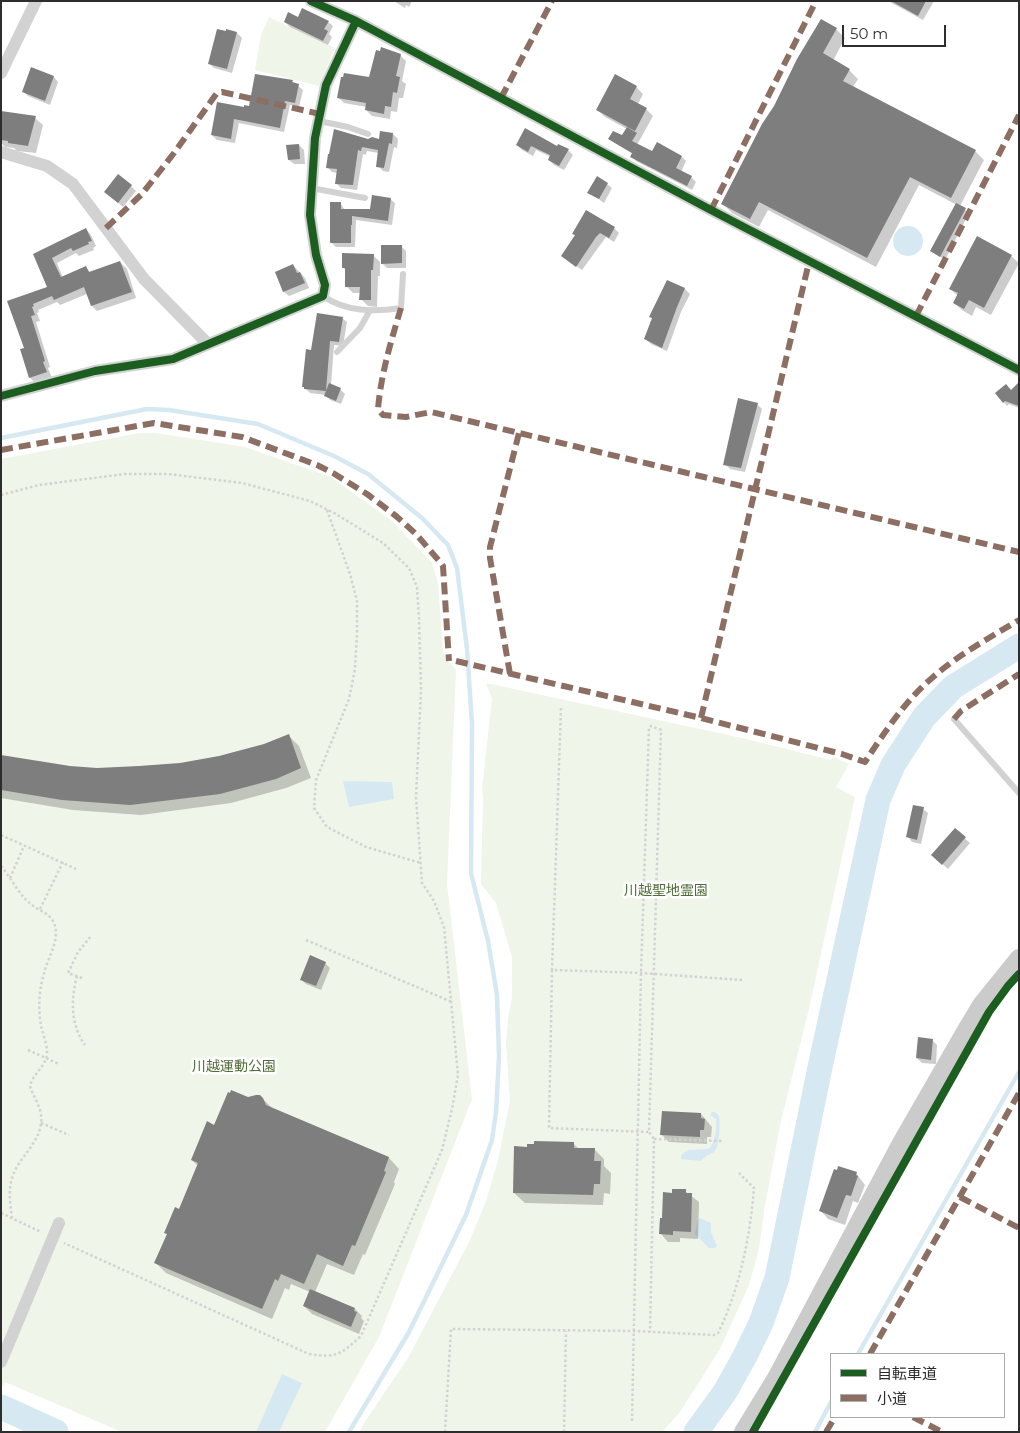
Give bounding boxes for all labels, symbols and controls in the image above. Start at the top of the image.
scale bar [845,15,949,47]
text: 50 m [850,24,888,43]
park label: 川越聖地霊園 [624,883,708,899]
park label: 川越運動公園 [192,1059,276,1075]
legend [830,1353,1005,1418]
text: 自転車道 [877,1364,937,1383]
text: 小道 [877,1389,907,1408]

